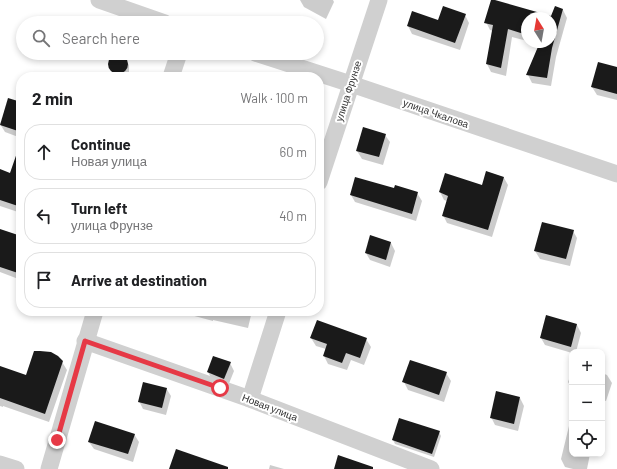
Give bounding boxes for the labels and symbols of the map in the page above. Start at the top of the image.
north arrow [521,12,557,48]
street label: улица Фрунзе [333,59,364,123]
street label: улица Чкалова [402,96,471,130]
route start [211,379,229,397]
street label: Новая улица [241,391,300,423]
route end [48,431,66,449]

